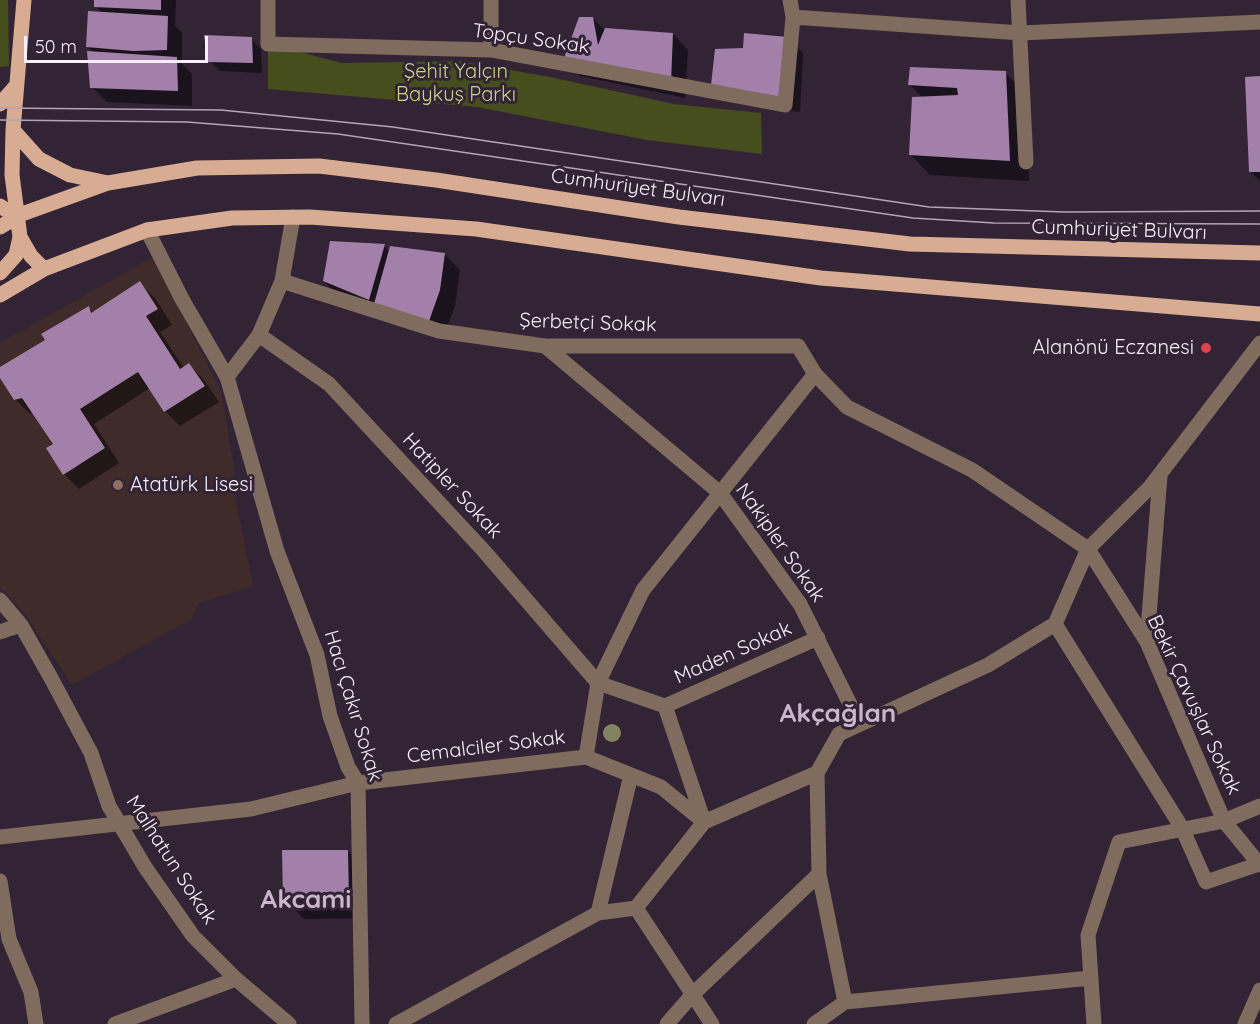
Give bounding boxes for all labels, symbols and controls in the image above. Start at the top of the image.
street label: Topçu Sokak [471,19,591,59]
scale bar [27,24,212,62]
text: 50 m [35,35,77,58]
park label: Şehit Yalçın Baykuş Parkı [396,60,516,107]
street label: Cumhuriyet Bulvarı [550,164,726,212]
street label: Cumhuriyet Bulvarı [1031,215,1207,245]
street label: Şerbetçi Sokak [519,309,657,337]
place label: Alanönü Eczanesi [1032,336,1194,360]
marker: Alanönü Eczanesi [1199,341,1213,355]
street label: Hatipler Sokak [397,428,507,544]
place label: Atatürk Lisesi [130,473,253,497]
marker: Atatürk Lisesi [111,478,125,492]
street label: Nakipler Sokak [730,479,830,607]
street label: Bekir Çavuşlar Sokak [1142,611,1246,799]
street label: Maden Sokak [671,616,795,690]
street label: Hacı Çakır Sokak [319,628,387,784]
district label: Akçağlan [780,698,896,730]
street label: Cemalciler Sokak [405,725,567,769]
street label: Malhatun Sokak [120,791,222,929]
district label: Akcami [261,884,351,916]

